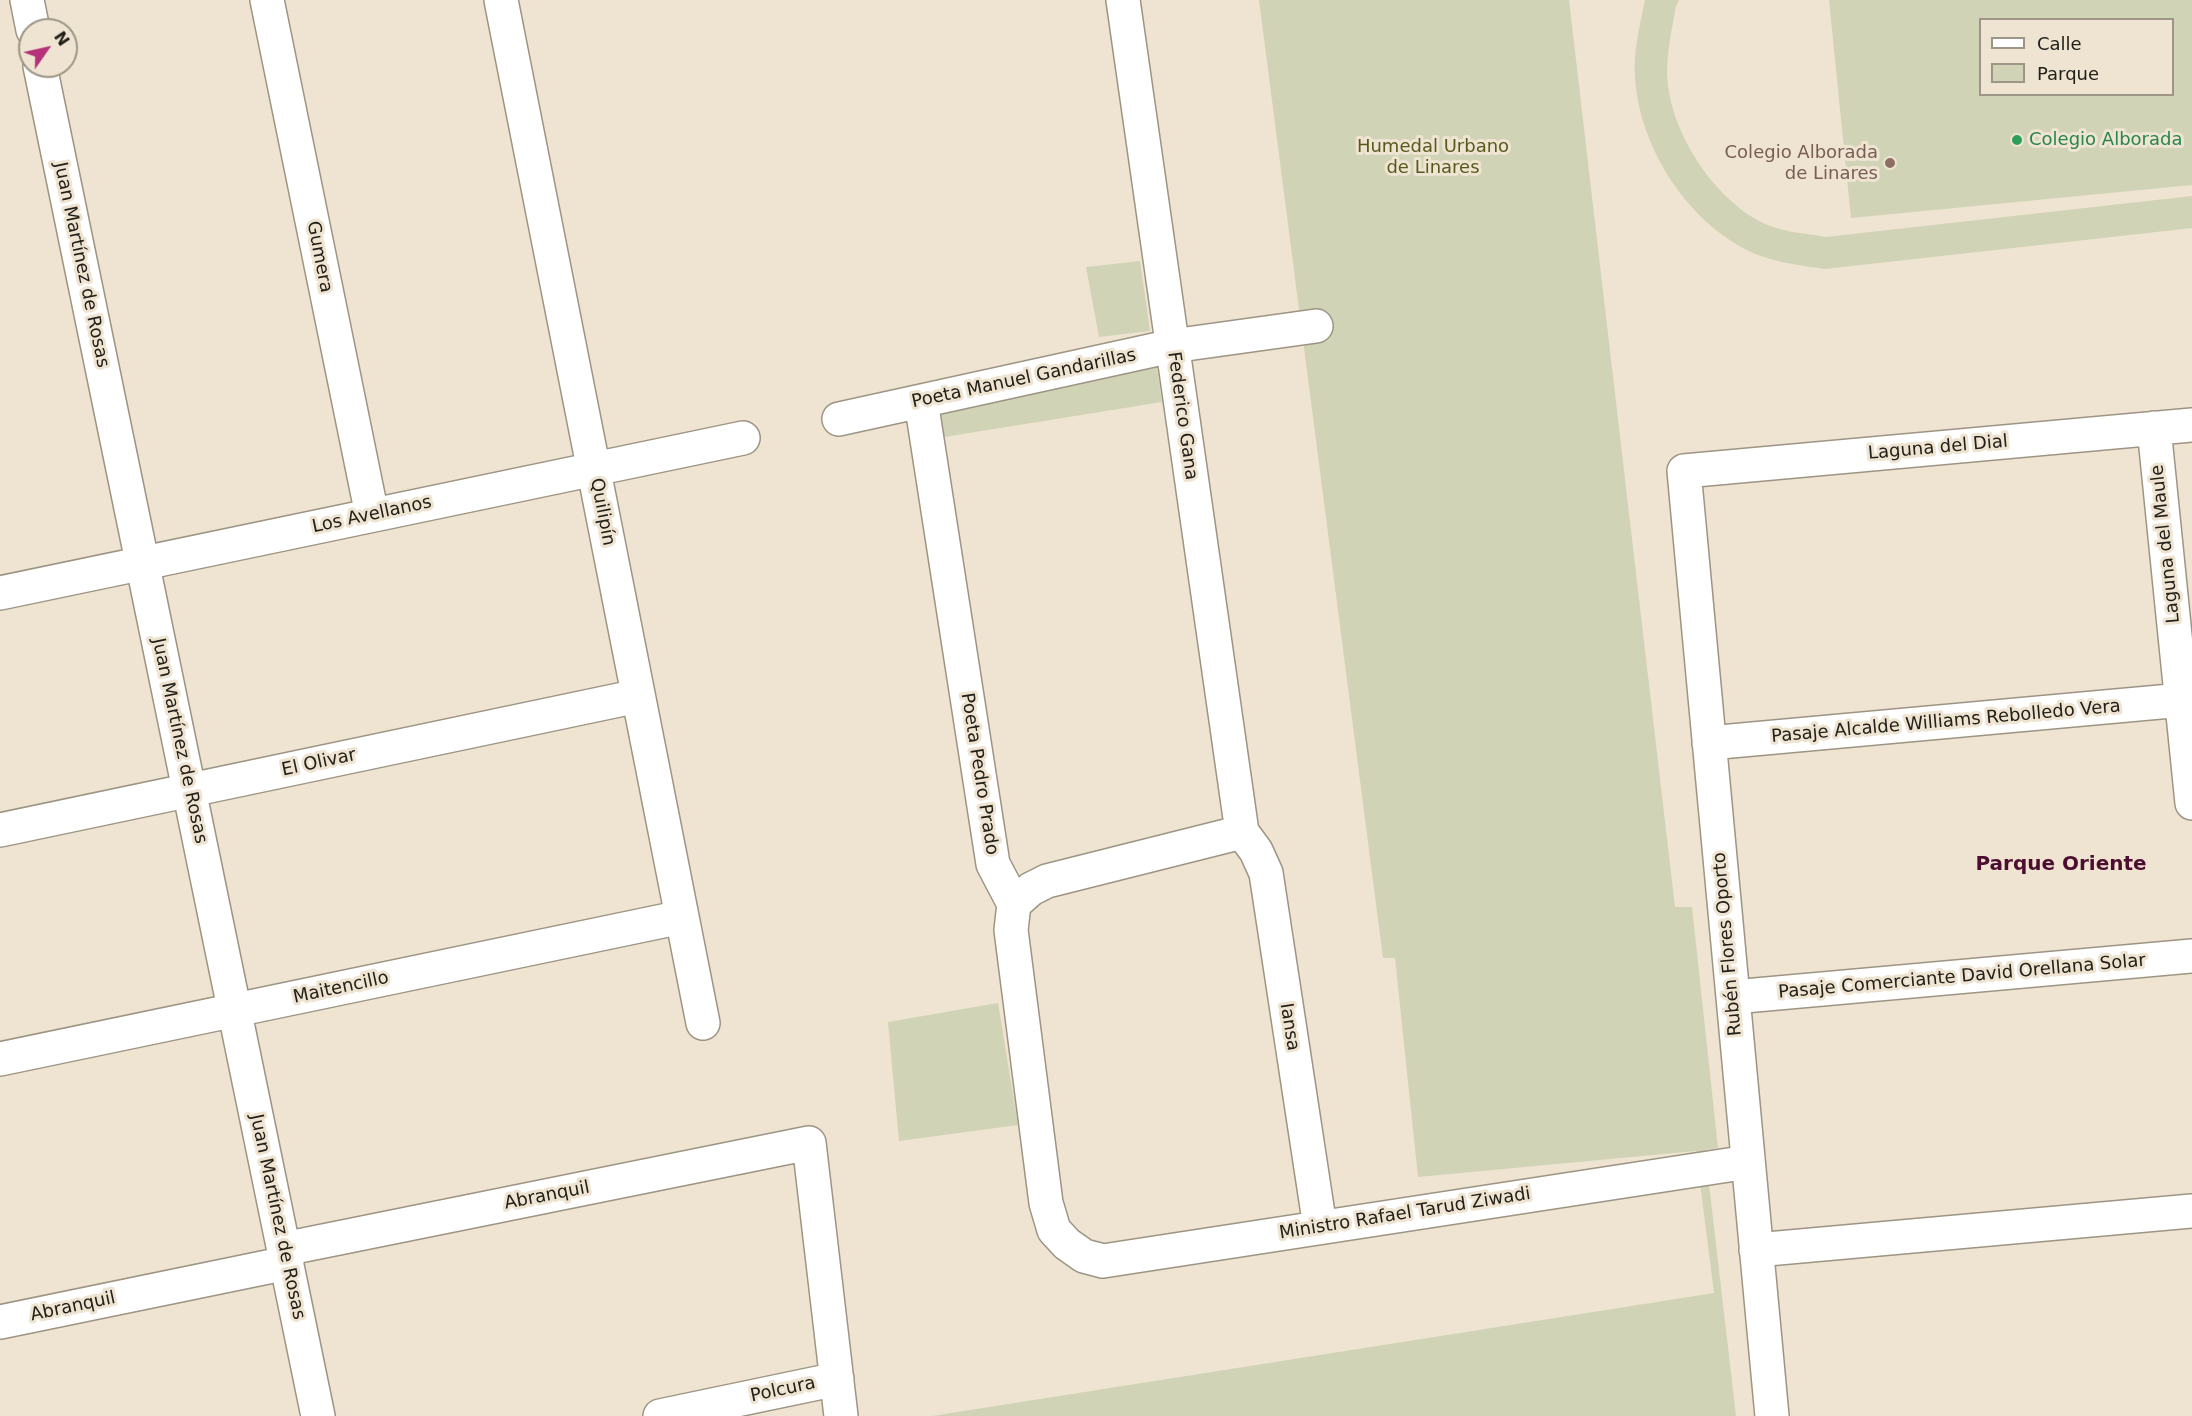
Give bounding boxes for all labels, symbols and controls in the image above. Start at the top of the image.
north arrow [18,18,78,78]
legend [1979,18,2174,96]
text: N [50,28,73,50]
text: Calle [2037,33,2082,54]
text: Parque [2037,63,2099,84]
place label: Colegio Alborada [2029,129,2182,151]
marker: Colegio Alborada [2010,133,2024,147]
park label: Humedal Urbano de Linares [1357,136,1509,178]
place label: Colegio Alborada de Linares [1725,142,1878,184]
marker: Colegio Alborada de Linares [1883,156,1897,170]
street label: Juan Martínez de Rosas [49,160,113,370]
street label: Gumera [301,219,337,295]
street label: Poeta Manuel Gandarillas [910,345,1138,413]
street label: Federico Gana [1162,350,1202,482]
street label: Laguna del Dial [1867,431,2009,465]
street label: Laguna del Maule [2147,464,2185,624]
street label: Quilipín [585,476,619,548]
street label: Los Avellanos [310,492,434,538]
street label: Juan Martínez de Rosas [147,636,211,846]
street label: Poeta Pedro Prado [956,691,1002,857]
street label: Pasaje Alcalde Williams Rebolledo Vera [1770,696,2122,748]
street label: El Olivar [280,745,358,781]
street label: Rubén Flores Oporto [1709,851,1747,1037]
district label: Parque Oriente [1975,853,2147,877]
street label: Pasaje Comerciante David Orellana Solar [1777,950,2147,1004]
street label: Maitencillo [291,967,391,1009]
street label: Iansa [1275,1002,1303,1052]
street label: Juan Martínez de Rosas [245,1112,309,1322]
street label: Abranquil [503,1177,591,1215]
street label: Ministro Rafael Tarud Ziwadi [1278,1183,1532,1245]
street label: Abranquil [28,1287,118,1327]
street label: Polcura [748,1373,818,1407]

